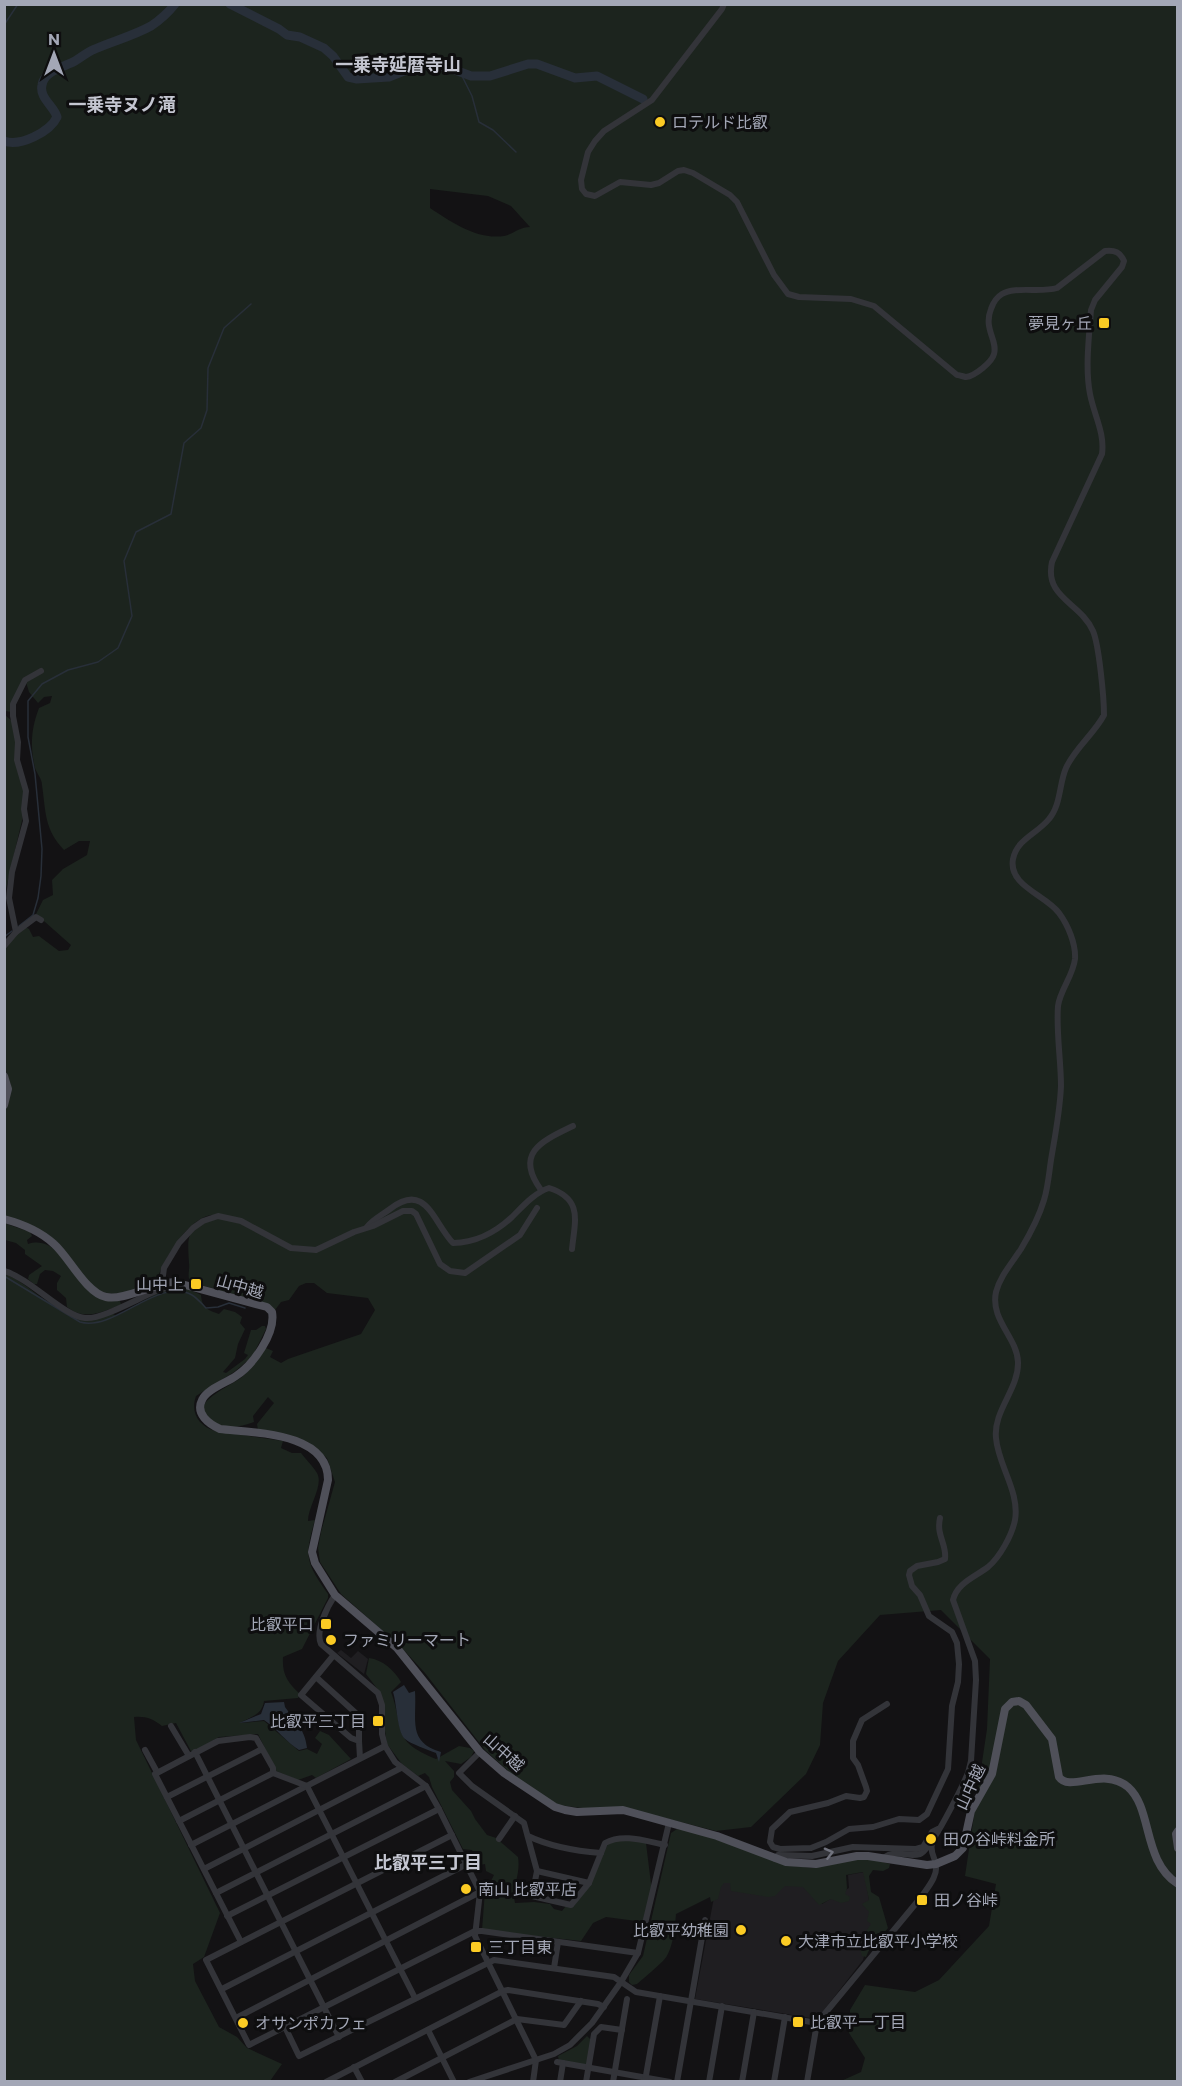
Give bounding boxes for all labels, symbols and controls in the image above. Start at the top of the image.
north arrow [24,24,84,84]
text: N [48,29,60,48]
district label: 一乗寺延暦寺山 [335,53,461,75]
district label: 一乗寺ヌノ滝 [68,93,176,115]
place label: ロテルド比叡 [672,112,768,131]
marker: ロテルド比叡 [653,115,667,129]
place label: 夢見ヶ丘 [1028,313,1092,332]
marker: 夢見ヶ丘 [1097,316,1111,330]
street label: 山中越 [214,1270,266,1301]
place label: 山中上 [136,1274,184,1293]
marker: 山中上 [189,1277,203,1291]
place label: 比叡平口 [250,1614,314,1633]
marker: 比叡平口 [319,1617,333,1631]
place label: ファミリーマート [343,1630,471,1649]
marker: ファミリーマート [324,1633,338,1647]
place label: 比叡平三丁目 [270,1711,366,1730]
marker: 比叡平三丁目 [371,1714,385,1728]
street label: 山中越 [480,1729,529,1775]
street label: 山中越 [951,1761,988,1813]
place label: 田の谷峠料金所 [943,1829,1055,1848]
marker: 田の谷峠料金所 [924,1832,938,1846]
one-way arrow [824,1848,834,1861]
district label: 比叡平三丁目 [374,1851,482,1873]
place label: 南山 比叡平店 [478,1879,577,1898]
marker: 南山 比叡平店 [459,1882,473,1896]
place label: 田ノ谷峠 [934,1890,998,1909]
marker: 田ノ谷峠 [915,1893,929,1907]
place label: 比叡平幼稚園 [633,1920,729,1939]
marker: 比叡平幼稚園 [734,1923,748,1937]
place label: 大津市立比叡平小学校 [798,1931,958,1950]
marker: 大津市立比叡平小学校 [779,1934,793,1948]
place label: 三丁目東 [488,1937,552,1956]
marker: 三丁目東 [469,1940,483,1954]
place label: 比叡平一丁目 [810,2012,906,2031]
place label: オサンポカフェ [255,2013,367,2032]
marker: 比叡平一丁目 [791,2015,805,2029]
marker: オサンポカフェ [236,2016,250,2030]

